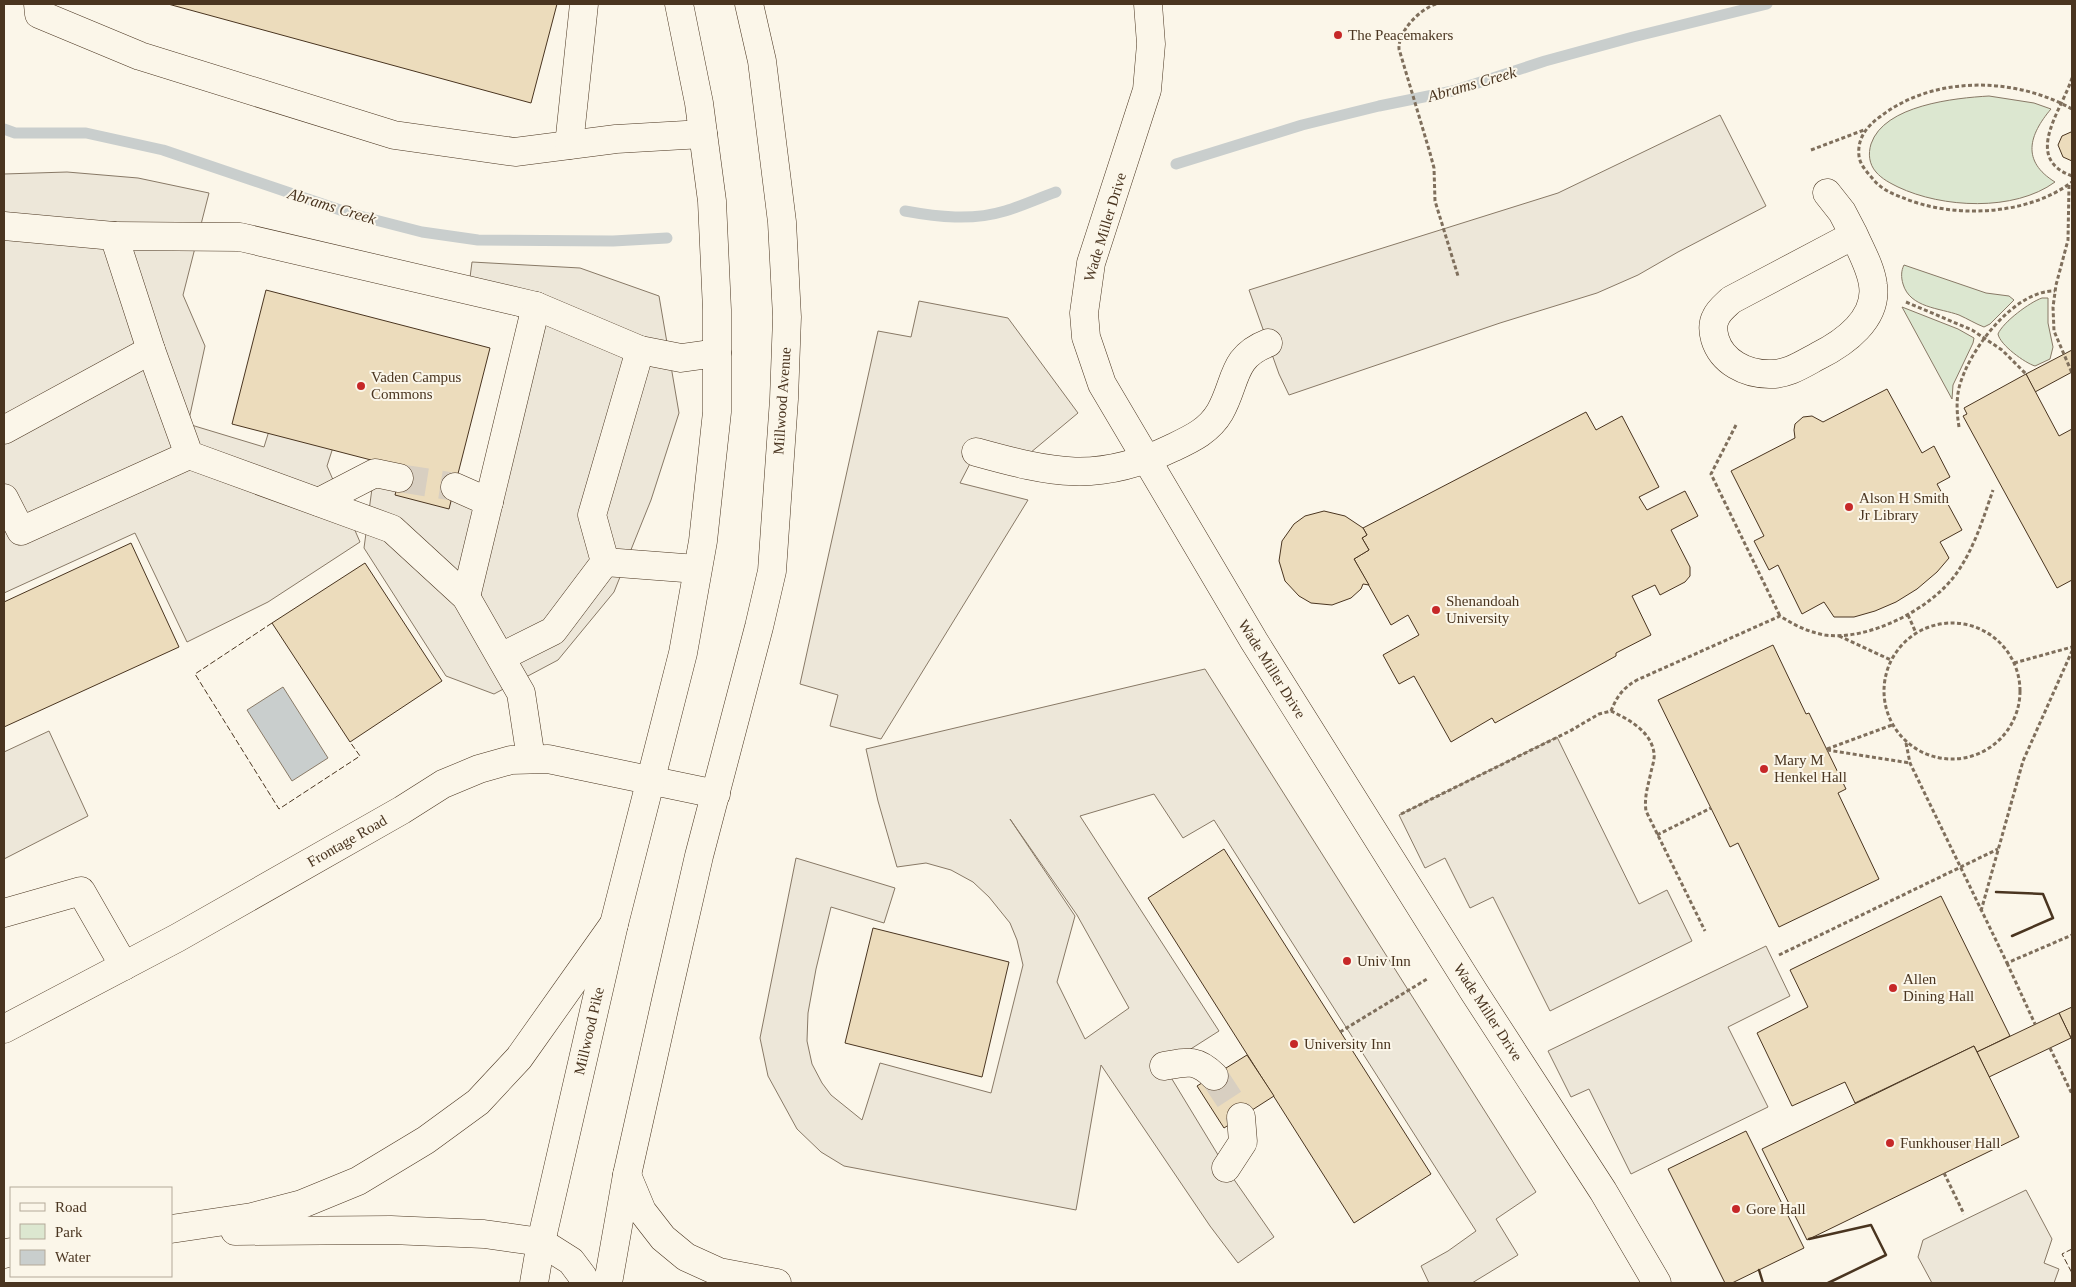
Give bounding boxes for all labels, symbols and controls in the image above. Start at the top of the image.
place label: The Peacemakers [1348,27,1454,43]
marker: The Peacemakers [1332,29,1344,41]
water label: Abrams Creek [1425,63,1519,105]
street label: Wade Miller Drive [1081,170,1129,283]
water label: Abrams Creek [285,184,379,228]
street label: Millwood Avenue [770,346,794,455]
place label: Vaden Campus Commons [371,369,462,402]
marker: Vaden Campus Commons [355,380,367,392]
place label: Alson H Smith Jr Library [1859,490,1950,523]
marker: Alson H Smith Jr Library [1843,501,1855,513]
place label: Shenandoah University [1446,593,1520,626]
marker: Shenandoah University [1430,604,1442,616]
street label: Wade Miller Drive [1235,617,1309,721]
place label: Mary M Henkel Hall [1774,752,1847,785]
marker: Mary M Henkel Hall [1758,763,1770,775]
street label: Frontage Road [305,812,390,870]
place label: Univ Inn [1357,953,1411,969]
marker: Univ Inn [1341,955,1353,967]
street label: Wade Miller Drive [1451,960,1526,1064]
place label: Allen Dining Hall [1903,971,1974,1004]
marker: Allen Dining Hall [1887,982,1899,994]
street label: Millwood Pike [571,985,607,1076]
place label: University Inn [1304,1036,1392,1052]
marker: University Inn [1288,1038,1300,1050]
place label: Funkhouser Hall [1900,1135,2000,1151]
marker: Funkhouser Hall [1884,1137,1896,1149]
legend [10,1187,172,1277]
text: Road [55,1199,87,1215]
place label: Gore Hall [1746,1201,1806,1217]
marker: Gore Hall [1730,1203,1742,1215]
text: Park [55,1224,83,1240]
text: Water [55,1249,90,1265]

